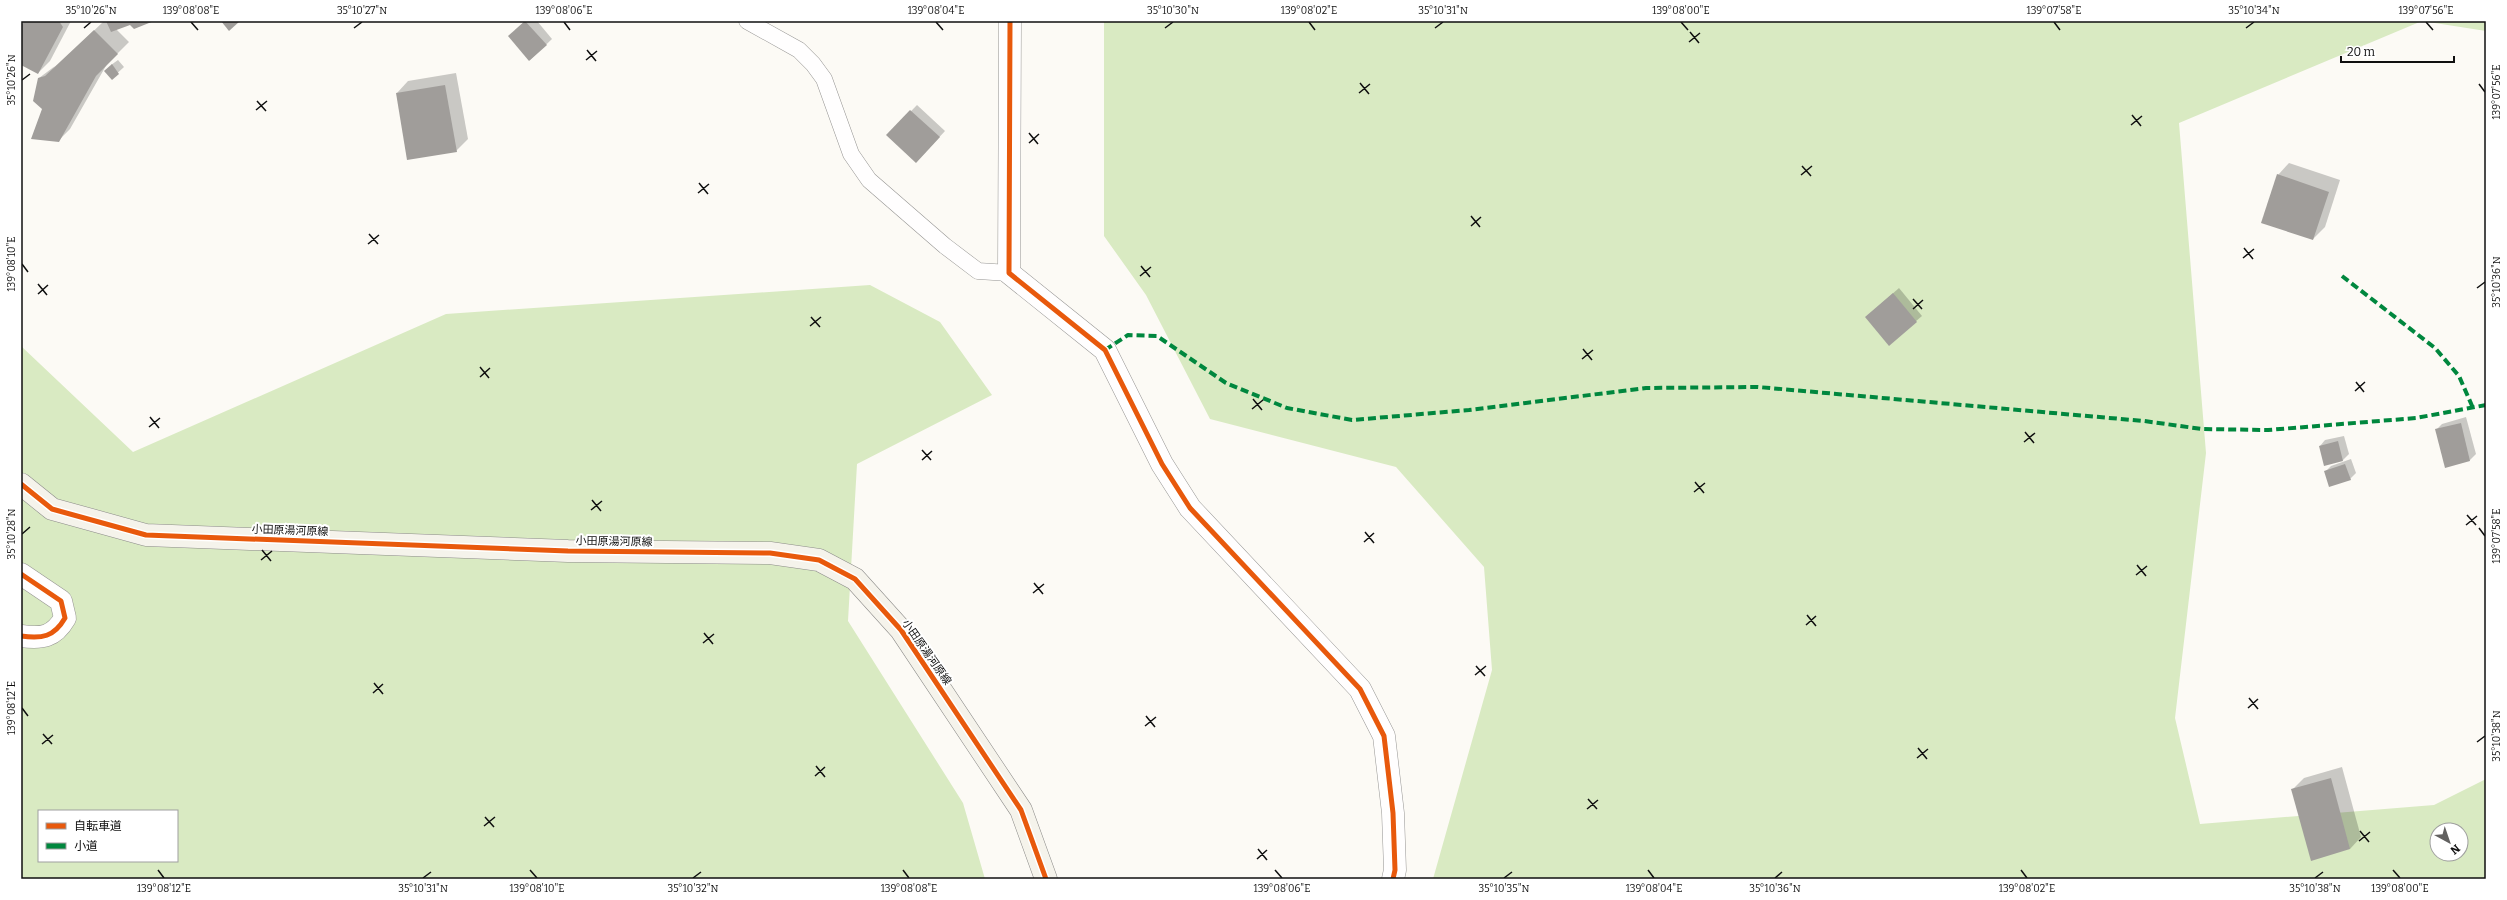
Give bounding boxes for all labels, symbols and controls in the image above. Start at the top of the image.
text: 35°10'26"N [65,5,117,17]
text: 139°08'08"E [163,5,219,17]
text: 35°10'27"N [337,5,387,17]
text: 139°08'06"E [536,5,592,17]
text: 139°08'04"E [908,5,964,17]
text: 35°10'30"N [1147,5,1199,17]
text: 139°08'02"E [1281,5,1337,17]
text: 35°10'31"N [1418,5,1468,17]
text: 139°08'00"E [1652,5,1710,17]
text: 139°07'58"E [2027,5,2081,17]
text: 35°10'34"N [2228,5,2280,17]
text: 139°07'56"E [2399,5,2453,17]
scale bar [2341,38,2454,64]
text: 20 m [2347,45,2376,59]
text: 35°10'26"N [6,54,18,106]
text: 139°07'56"E [2491,65,2503,119]
text: 139°08'10"E [6,237,18,291]
text: 35°10'36"N [2491,256,2503,308]
text: 35°10'28"N [6,508,18,560]
text: 139°07'58"E [2491,509,2503,563]
street label: 小田原湯河原線 [251,523,329,538]
street label: 小田原湯河原線 [575,534,653,549]
street label: 小田原湯河原線 [899,617,954,688]
text: 139°08'12"E [6,681,18,735]
text: 35°10'38"N [2491,710,2503,762]
legend [38,810,178,862]
text: 自転車道 [74,819,122,833]
north arrow [2429,822,2469,862]
text: 小道 [74,839,98,853]
text: N [2447,842,2463,857]
text: 139°08'12"E [137,883,191,895]
text: 35°10'31"N [398,883,448,895]
text: 139°08'10"E [510,883,564,895]
text: 35°10'32"N [667,883,719,895]
text: 139°08'08"E [881,883,937,895]
text: 139°08'06"E [1254,883,1310,895]
text: 35°10'35"N [1479,883,1530,895]
text: 139°08'04"E [1626,883,1682,895]
text: 35°10'36"N [1749,883,1801,895]
text: 139°08'02"E [1999,883,2055,895]
text: 35°10'38"N [2289,883,2341,895]
text: 139°08'00"E [2371,883,2429,895]

